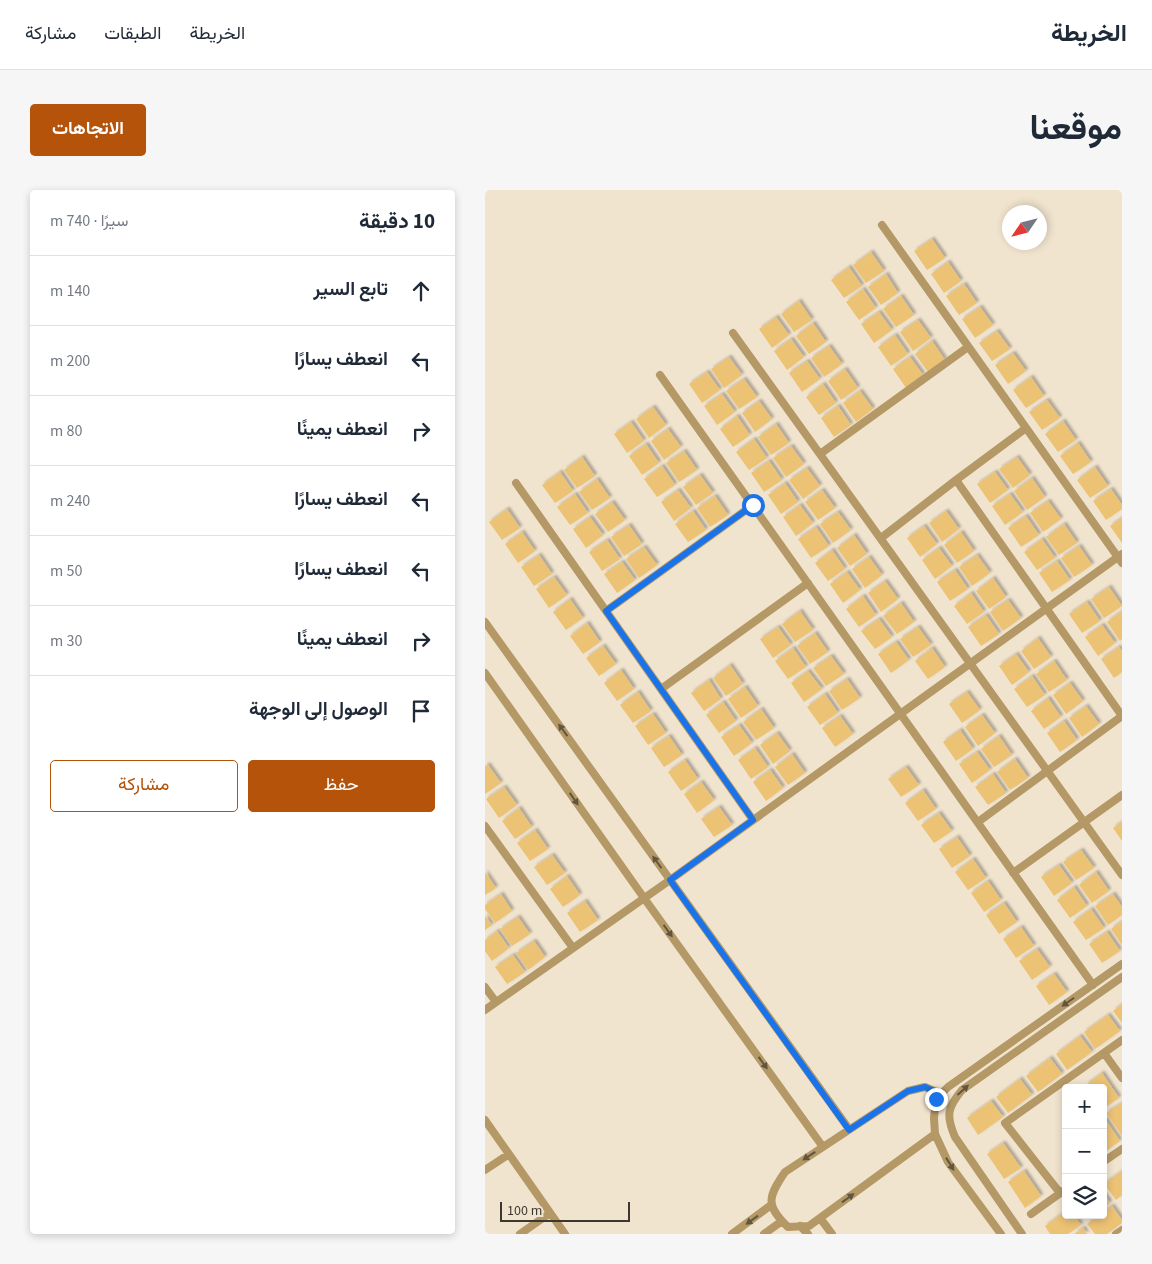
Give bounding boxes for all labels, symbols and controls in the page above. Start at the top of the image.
text: الخريطة [1051,16,1127,51]
text: مشاركة [25,21,76,46]
text: الطبقات [104,21,161,46]
text: الخريطة [189,21,245,46]
text: موقعنا [1029,103,1122,153]
button: الاتجاهات [30,104,146,156]
north arrow [1002,205,1047,250]
text: 10 دقيقة [359,206,435,236]
text: سيرًا · 740 m [50,210,128,232]
text: تابع السير [313,276,388,303]
icon: ahead [407,277,435,305]
text: 140 m [50,280,90,302]
text: انعطف يسارًا [294,346,388,373]
icon: left [407,347,435,375]
text: 200 m [50,350,90,372]
text: انعطف يمينًا [297,416,388,443]
icon: right [407,417,435,445]
text: 80 m [50,420,82,442]
text: انعطف يسارًا [294,486,388,513]
icon: left [407,487,435,515]
text: 240 m [50,490,90,512]
route start [742,494,765,517]
text: انعطف يسارًا [294,556,388,583]
icon: left [407,557,435,585]
text: 50 m [50,560,82,582]
text: انعطف يمينًا [297,626,388,653]
icon: right [407,627,435,655]
text: 30 m [50,630,82,652]
text: الوصول إلى الوجهة [249,696,388,723]
icon: arrive [407,697,435,725]
one-way arrow [558,723,568,737]
button: مشاركة [50,760,238,812]
button: حفظ [248,760,435,812]
one-way arrow [569,792,579,806]
one-way arrow [652,856,663,869]
one-way arrow [663,924,673,938]
one-way arrow [1061,997,1075,1007]
one-way arrow [757,1056,768,1069]
one-way arrow [957,1084,969,1096]
map controls [1062,1084,1107,1219]
button: + [1062,1084,1107,1129]
route end [925,1088,948,1111]
button: − [1062,1129,1107,1174]
one-way arrow [802,1151,815,1161]
one-way arrow [945,1157,955,1170]
button: layers [1062,1174,1107,1219]
one-way arrow [841,1193,855,1203]
scale bar [500,1199,630,1222]
text: 100 m [507,1201,542,1221]
one-way arrow [746,1214,759,1225]

